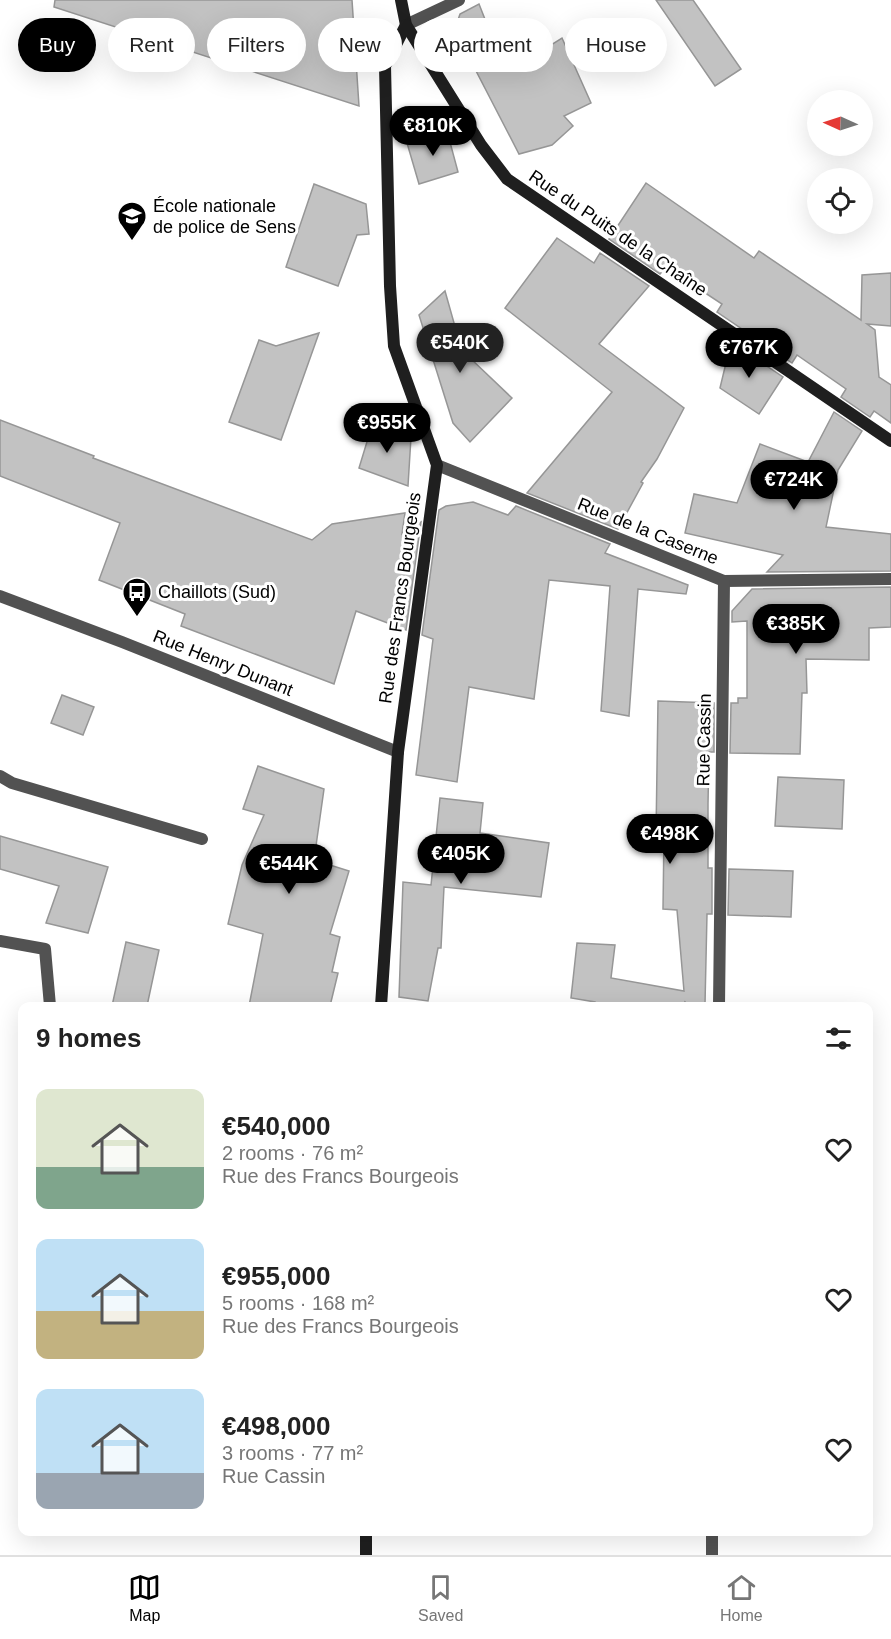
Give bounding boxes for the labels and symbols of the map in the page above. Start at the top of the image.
north arrow [807,90,873,156]
pin: €810K [391,106,475,157]
street label: Rue du Puits de la Chaîne [525,166,711,300]
place label: École nationale de police de Sens [153,196,296,237]
school or university icon: École nationale de police de Sens [116,200,148,242]
pin: €540K [418,323,502,374]
pin: €767K [707,328,791,379]
pin: €955K [345,403,429,454]
pin: €724K [752,460,836,511]
street label: Rue des Francs Bourgeois [375,491,425,705]
street label: Rue de la Caserne [575,494,721,568]
bus stop icon: Chaillots (Sud) [121,576,153,618]
place label: Chaillots (Sud) [158,582,276,602]
pin: €385K [754,604,838,655]
street label: Rue Henry Dunant [150,626,296,700]
street label: Rue Cassin [693,693,715,787]
pin: €498K [628,814,712,865]
pin: €405K [419,834,503,885]
pin: €544K [247,844,331,895]

